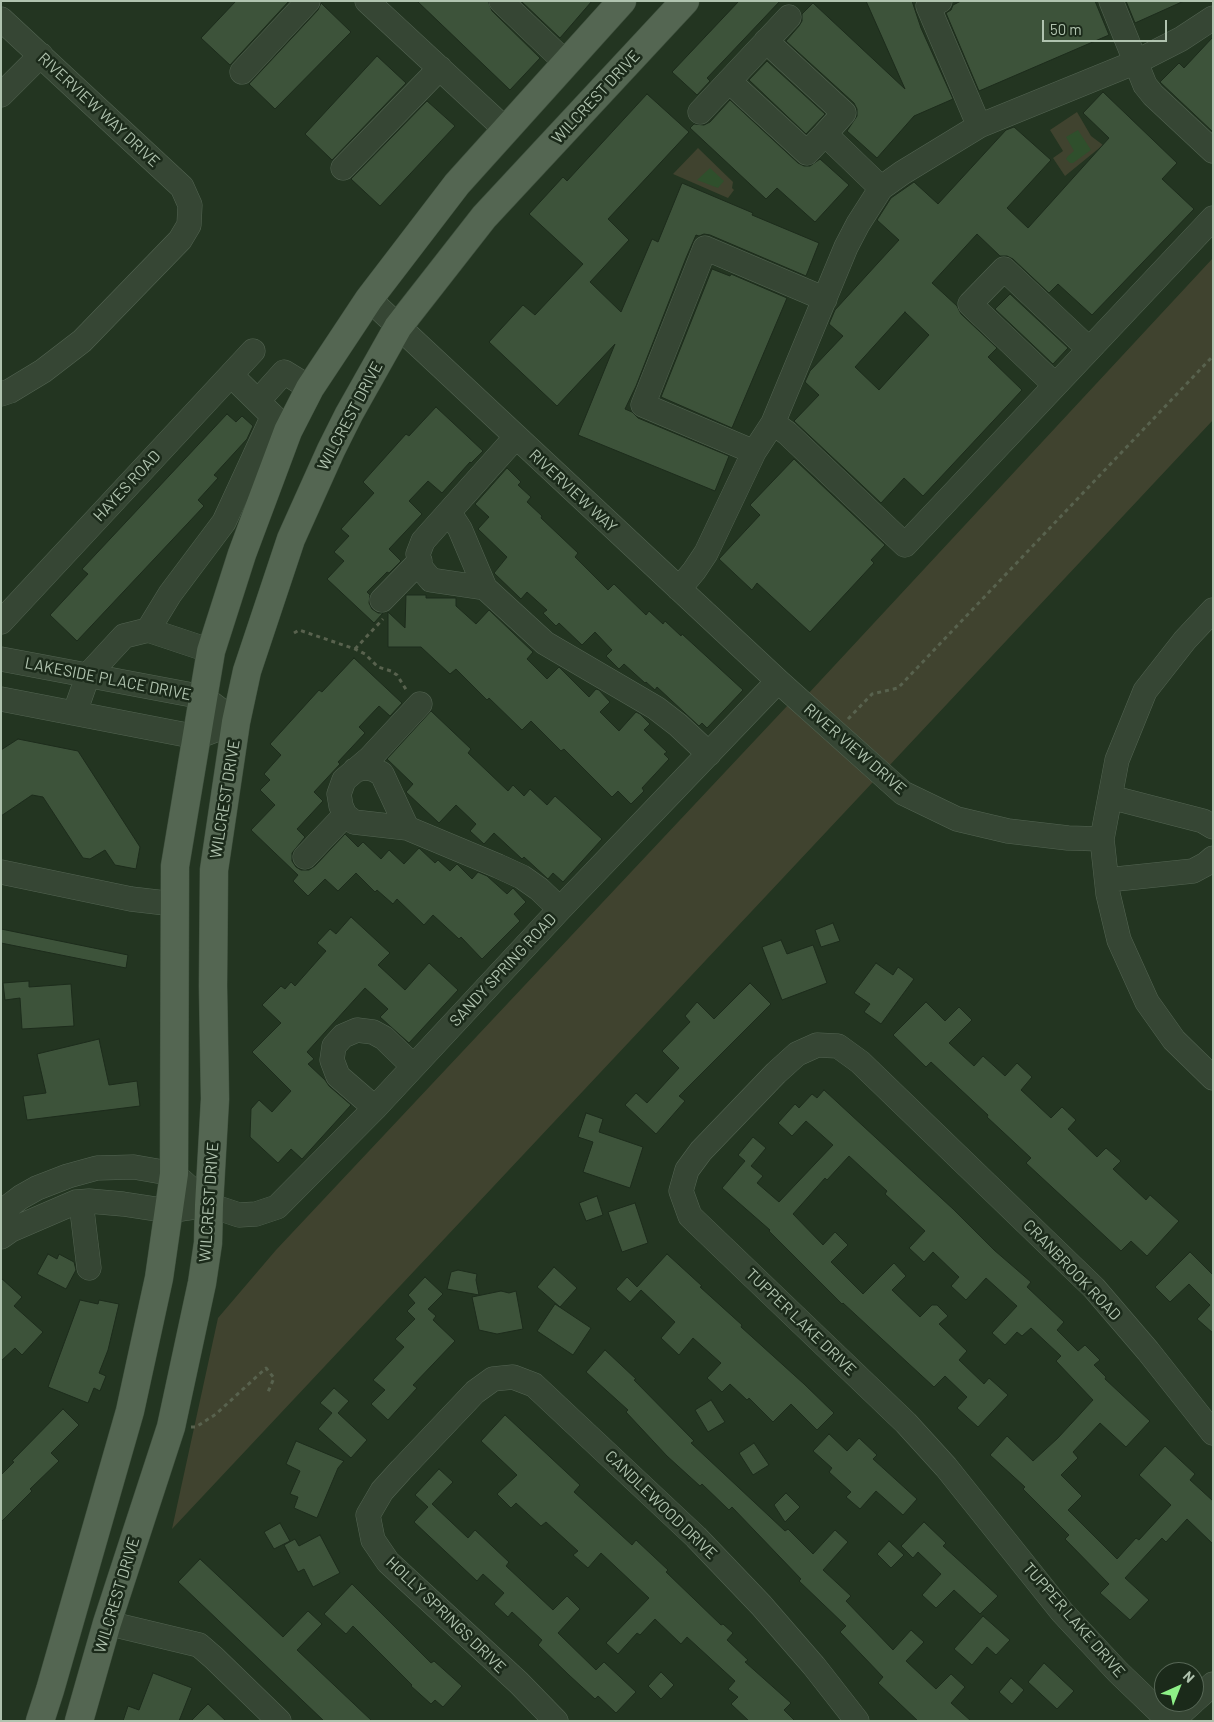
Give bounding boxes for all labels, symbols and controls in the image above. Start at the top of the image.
scale bar [1044,10,1169,42]
text: 50 m [1050,20,1082,38]
street label: WILCREST DRIVE [548,46,644,148]
street label: RIVERVIEW WAY DRIVE [34,49,164,171]
street label: WILCREST DRIVE [313,358,387,474]
street label: RIVERVIEW WAY [525,445,621,537]
street label: HAYES ROAD [89,447,165,525]
street label: LAKESIDE PLACE DRIVE [23,653,193,705]
street label: RIVER VIEW DRIVE [800,699,910,799]
street label: WILCREST DRIVE [206,738,244,860]
street label: SANDY SPRING ROAD [446,910,560,1030]
street label: WILCREST DRIVE [195,1141,223,1263]
street label: CRANBROOK ROAD [1019,1216,1125,1324]
street label: TUPPER LAKE DRIVE [742,1264,860,1380]
street label: CANDLEWOOD DRIVE [601,1447,721,1563]
street label: WILCREST DRIVE [90,1535,144,1655]
street label: HOLLY SPRINGS DRIVE [382,1553,510,1677]
street label: TUPPER LAKE DRIVE [1019,1559,1129,1681]
north arrow [1154,1662,1204,1712]
text: N [1180,1667,1198,1686]

